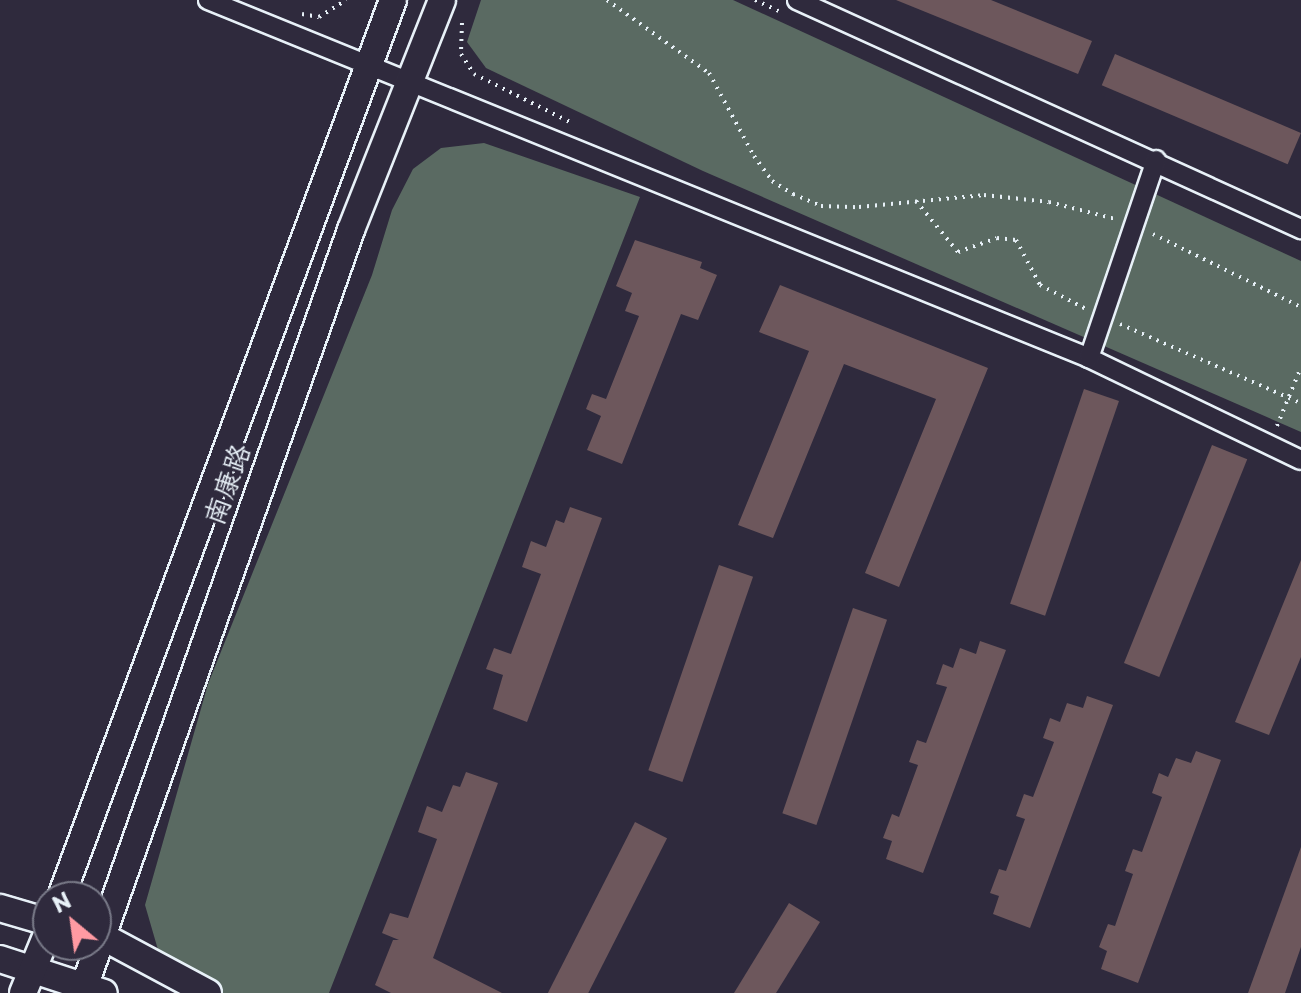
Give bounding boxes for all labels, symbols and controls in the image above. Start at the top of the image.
street label: 南康路 [196,439,256,529]
north arrow [32,881,112,961]
text: N [45,883,77,920]

